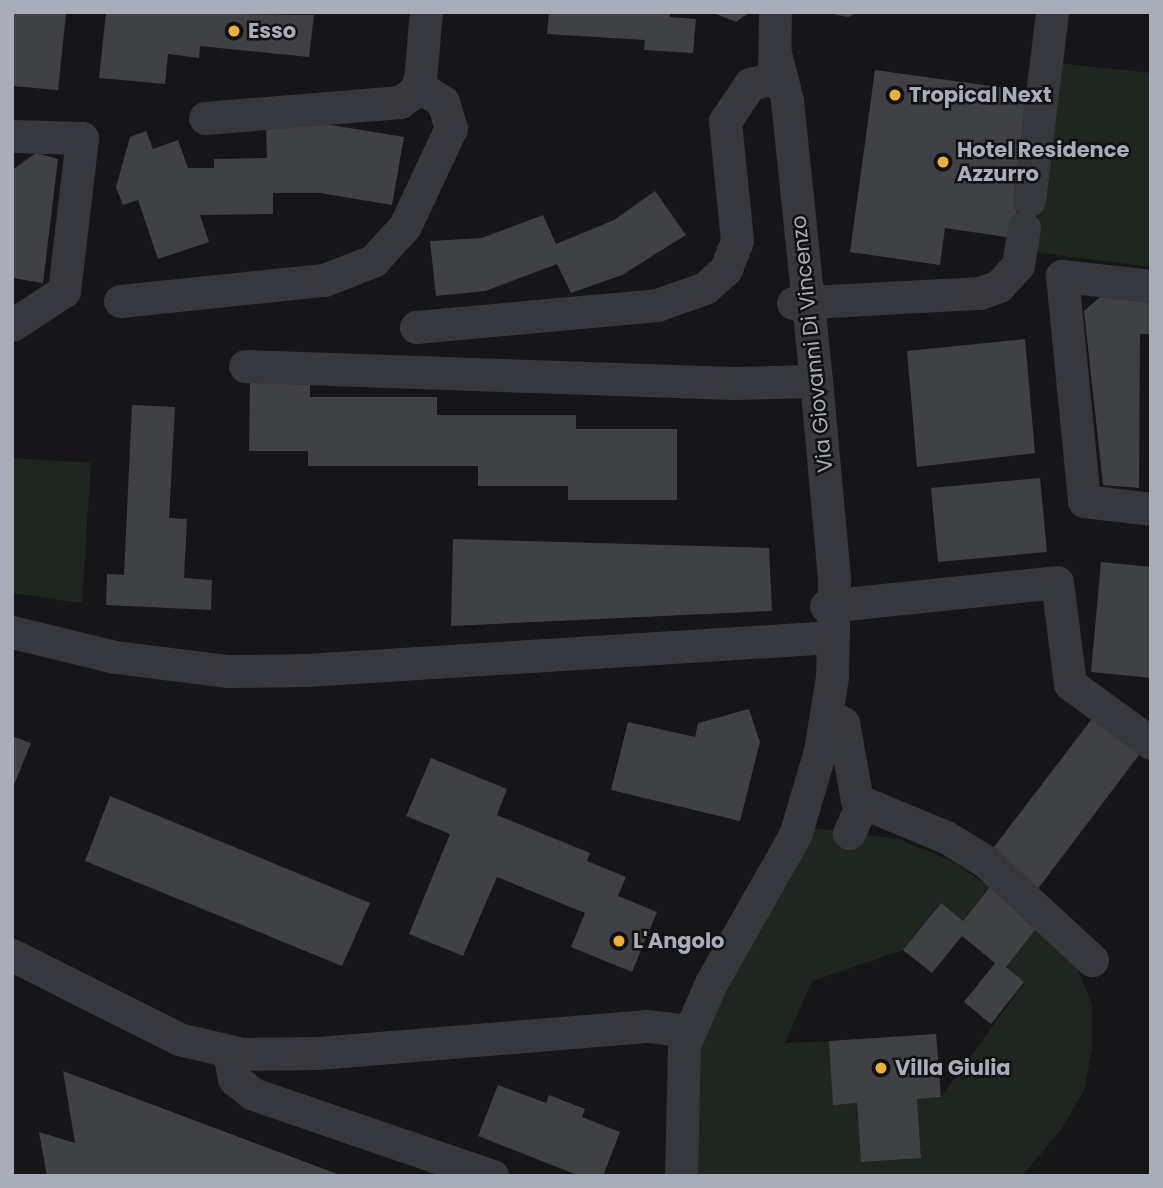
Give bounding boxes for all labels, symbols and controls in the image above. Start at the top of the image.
place label: Esso [248,18,296,44]
marker: Esso [226,23,242,39]
place label: Tropical Next [909,82,1051,108]
marker: Tropical Next [887,87,903,103]
place label: Hotel Residence Azzurro [957,137,1129,187]
marker: Hotel Residence Azzurro [935,154,951,170]
street label: Via Giovanni Di Vincenzo [786,214,838,474]
place label: L'Angolo [633,928,724,954]
marker: L'Angolo [611,933,627,949]
place label: Villa Giulia [895,1055,1011,1081]
marker: Villa Giulia [873,1060,889,1076]

